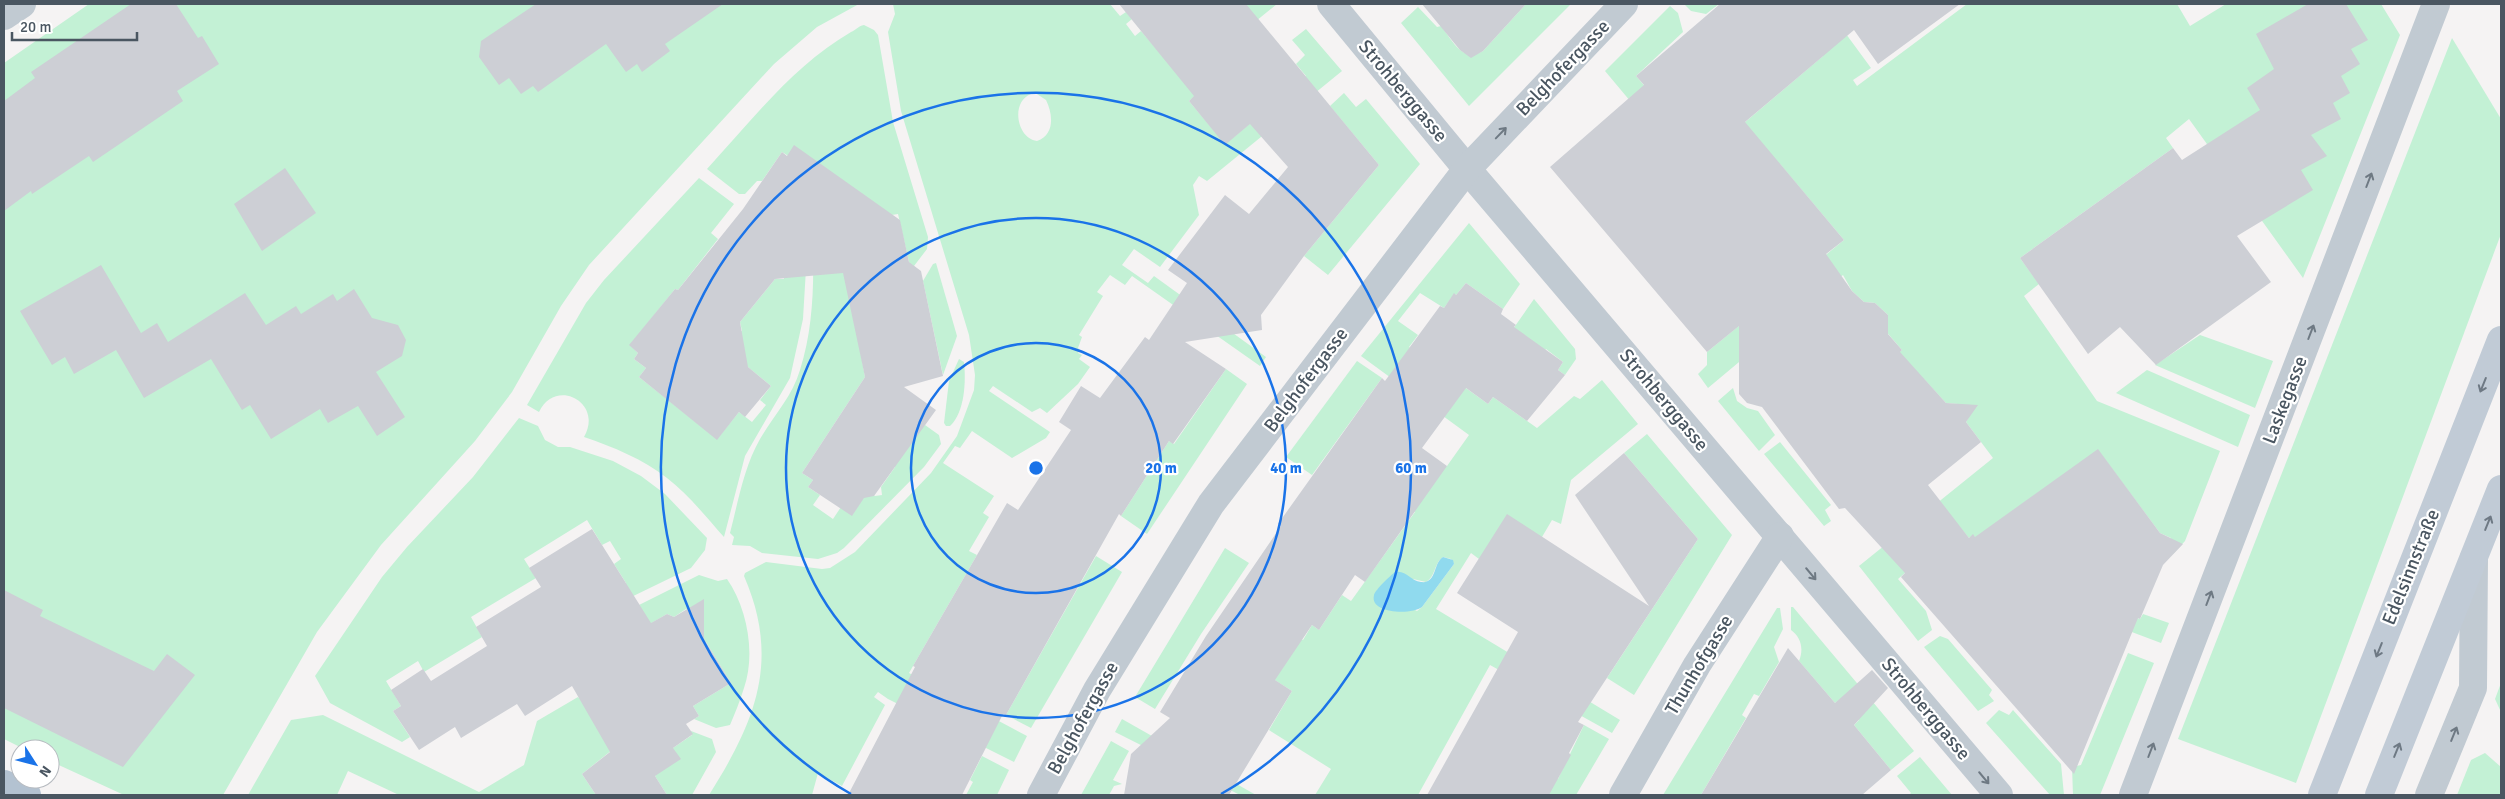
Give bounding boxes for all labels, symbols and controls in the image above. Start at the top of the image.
scale bar [12,10,138,42]
street label: Belghofergasse [1511,15,1615,121]
text: 20 m [20,18,51,36]
street label: Strohberggasse [1353,35,1453,147]
one-way arrow [1495,127,1507,140]
one-way arrow [2365,173,2374,188]
street label: Belghofergasse [1259,323,1353,437]
one-way arrow [2306,325,2316,340]
street label: Strohberggasse [1614,344,1714,456]
street label: Laskegasse [2257,353,2313,447]
one-way arrow [2478,377,2488,392]
centre of rings [1027,459,1045,477]
text: 20 m [1145,459,1177,477]
text: 40 m [1270,459,1302,477]
text: 60 m [1395,459,1427,477]
street label: Edelsinnstraße [2377,506,2445,628]
one-way arrow [2483,516,2493,531]
one-way arrow [1805,567,1817,580]
one-way arrow [2205,591,2214,606]
street label: Thunhofgasse [1660,611,1738,719]
one-way arrow [2374,642,2383,657]
street label: Strohberggasse [1876,653,1976,765]
street label: Belghofergasse [1042,658,1124,778]
one-way arrow [2450,727,2459,742]
north arrow [10,739,60,789]
one-way arrow [2147,743,2156,758]
one-way arrow [2393,743,2402,758]
text: N [35,762,55,780]
one-way arrow [1978,771,1989,784]

